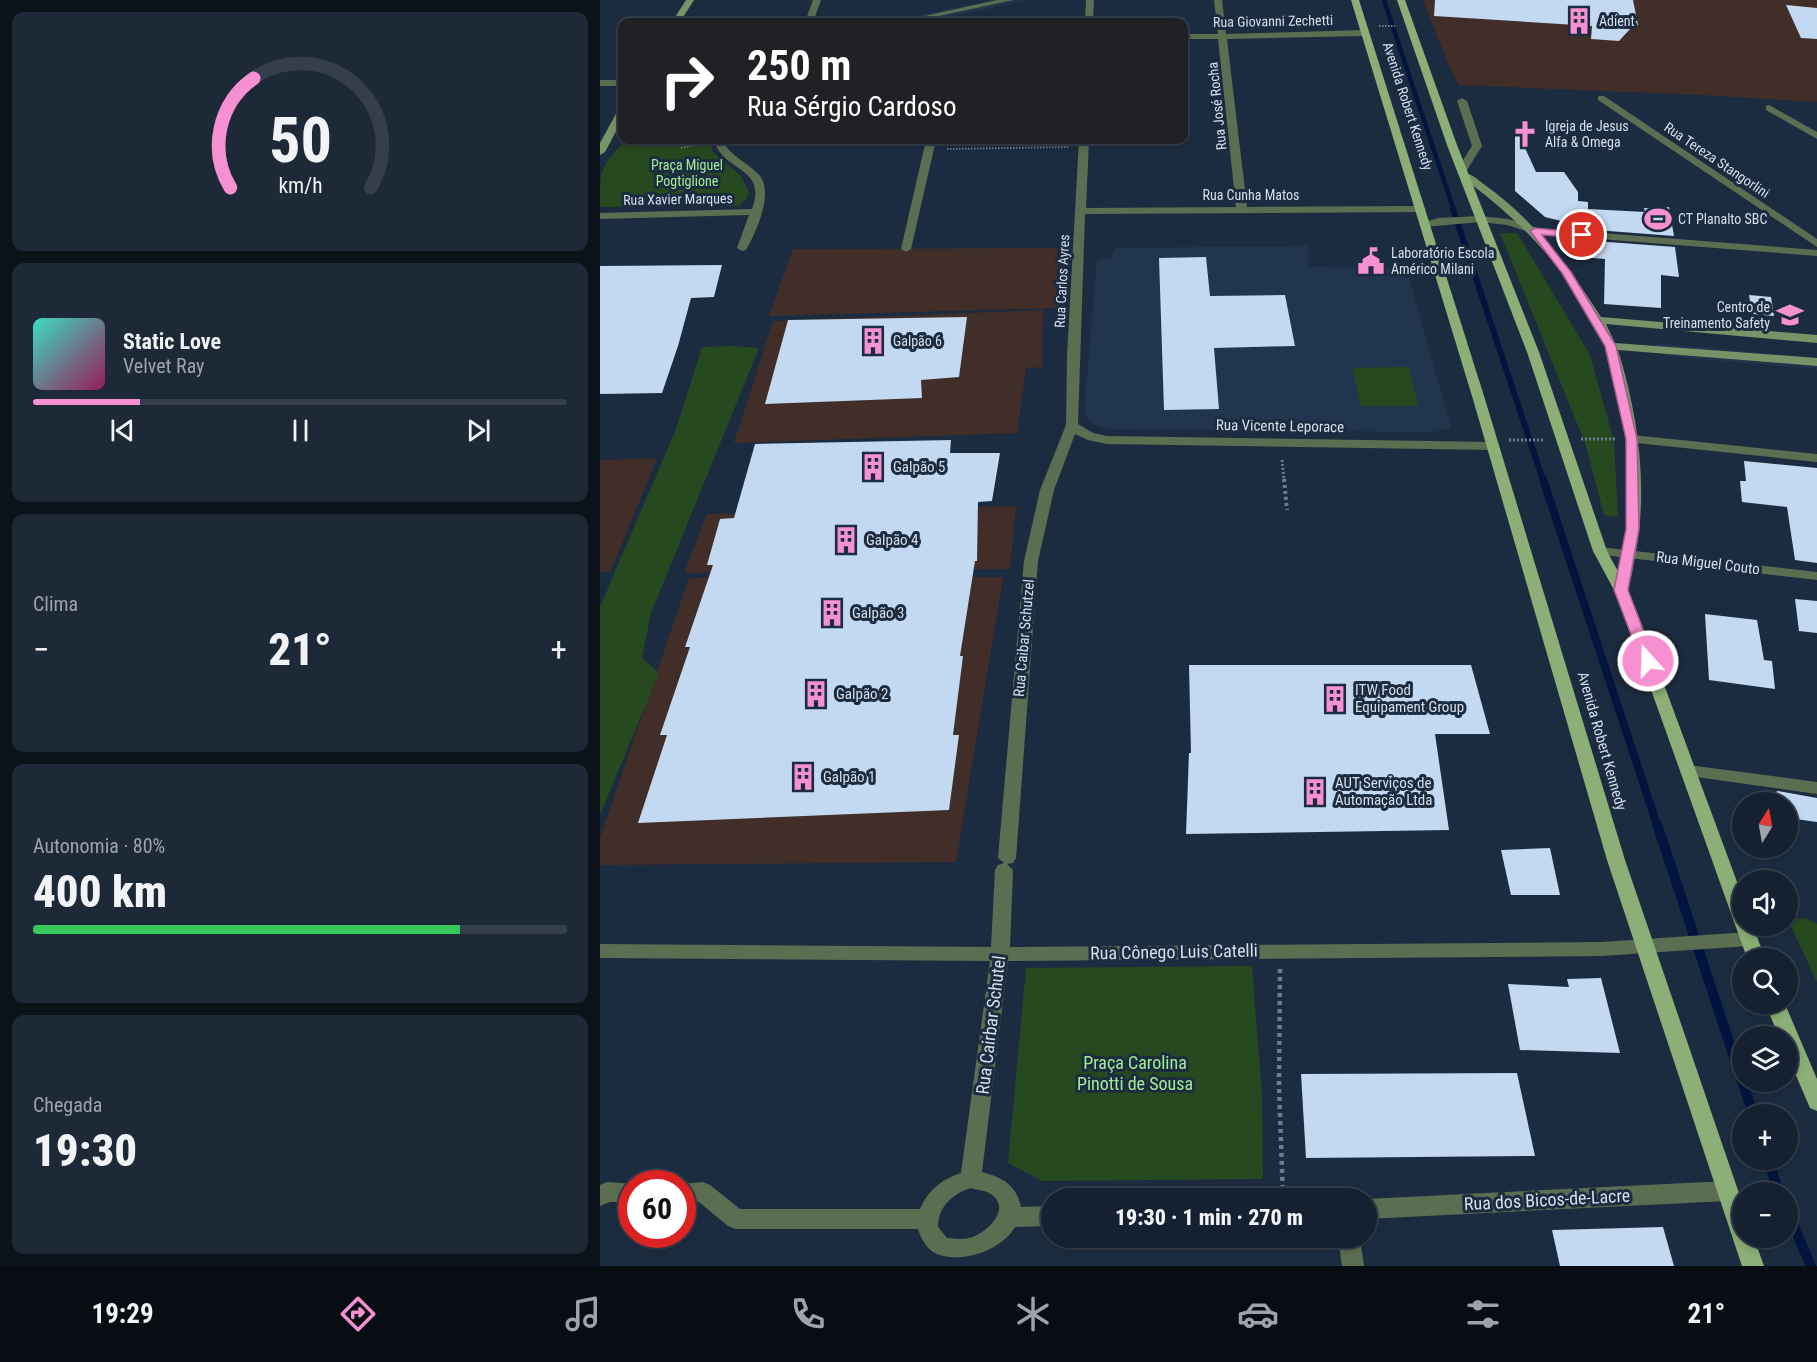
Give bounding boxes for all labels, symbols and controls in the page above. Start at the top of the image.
building icon: Adient [1564,6,1594,36]
street label: Rua Giovanni Zechetti [1213,12,1333,30]
place label: Adient [1599,13,1635,29]
street label: Avenida Robert Kennedy [1380,40,1436,172]
text: 250 m [747,41,852,90]
icon: right [648,42,726,120]
street label: Rua José Rocha [1204,61,1230,151]
text: Rua Sérgio Cardoso [747,91,956,123]
text: 50 [268,105,332,178]
place label: Igreja de Jesus Alfa & Omega [1545,118,1629,150]
church icon: Igreja de Jesus Alfa & Omega [1510,119,1540,149]
street label: Rua Tereza Stangorlini [1661,119,1773,201]
park label: Praça Miguel Pogtiglione [651,157,723,189]
text: km/h [278,174,322,199]
street label: Rua Cunha Matos [1203,187,1299,203]
street label: Rua Xavier Marques [623,190,733,208]
sports icon: CT Planalto SBC [1643,204,1673,234]
pin [1556,209,1607,260]
place label: CT Planalto SBC [1678,211,1767,227]
icon: arrive [1565,218,1598,251]
street label: Rua Carlos Ayres [1052,234,1072,328]
place label: Laboratório Escola Américo Milani [1391,245,1495,277]
public building icon: Laboratório Escola Américo Milani [1356,246,1386,276]
place label: Centro de Treinamento Safety [1663,299,1770,331]
school or university icon: Centro de Treinamento Safety [1775,300,1805,330]
building icon: Galpão 6 [858,326,888,356]
text: Static Love [123,329,221,354]
place label: Galpão 6 [893,333,942,349]
text: Velvet Ray [123,354,204,378]
icon: previous [106,414,139,447]
icon: pause [284,414,317,447]
icon: next [462,414,495,447]
street label: Rua Vicente Leporace [1216,416,1344,436]
building icon: Galpão 5 [858,452,888,482]
place label: Galpão 5 [893,458,945,476]
building icon: Galpão 4 [831,525,861,555]
place label: Galpão 4 [866,531,918,549]
street label: Rua Miguel Couto [1655,548,1761,578]
street label: Rua Caibar Schutzel [1010,578,1038,698]
text: Clima [33,592,78,616]
building icon: Galpão 3 [817,598,847,628]
place label: Galpão 3 [852,604,904,622]
text: 21° [268,623,332,676]
position arrow [1616,629,1680,693]
text: − [33,630,50,669]
text: + [551,630,567,669]
street label: Avenida Robert Kennedy [1574,670,1630,812]
building icon: Galpão 2 [801,679,831,709]
place label: ITW Food Equipament Group [1355,681,1464,716]
building icon: ITW Food Equipament Group [1320,684,1350,714]
place label: Galpão 2 [836,685,888,703]
building icon: Galpão 1 [788,762,818,792]
place label: Galpão 1 [823,768,875,786]
place label: AUT Serviços de Automação Ltda [1335,774,1432,809]
building icon: AUT Serviços de Automação Ltda [1300,777,1330,807]
north arrow [1732,792,1798,858]
map controls [1732,792,1798,1248]
text: Autonomia · 80% [33,834,165,858]
text: 400 km [33,865,167,918]
button: sound [1732,870,1798,936]
street label: Rua Cônego Luis Catelli [1090,940,1258,963]
button: search [1732,948,1798,1014]
street label: Rua Cairbar Schutel [972,954,1009,1095]
button: layers [1732,1026,1798,1092]
park label: Praça Carolina Pinotti de Sousa [1077,1052,1193,1094]
text: Chegada [33,1093,102,1117]
button: + [1732,1104,1798,1170]
text: 19:30 [33,1124,137,1177]
speed limit sign: 60 [618,1170,696,1248]
button: − [1732,1182,1798,1248]
street label: Rua dos Bicos-de-Lacre [1463,1185,1631,1214]
text: 19:30 · 1 min · 270 m [1115,1205,1303,1230]
icon: directions [337,1293,379,1335]
icon: music [562,1293,604,1335]
icon: phone [787,1293,829,1335]
icon: climate [1012,1293,1054,1335]
icon: car [1237,1293,1279,1335]
icon: filters [1462,1293,1504,1335]
text: 19:29 [92,1298,154,1330]
text: 21° [1688,1298,1725,1330]

